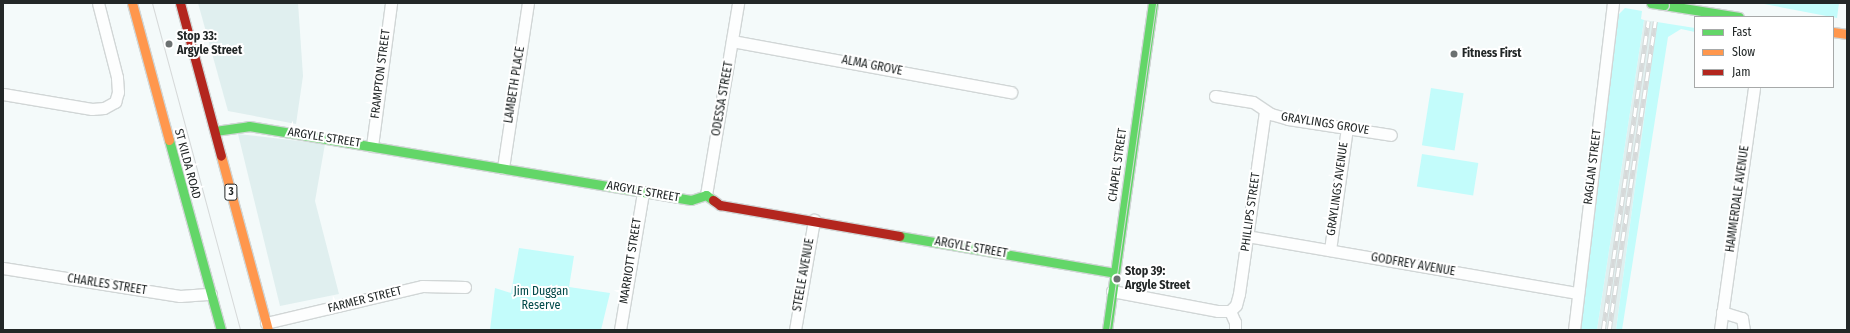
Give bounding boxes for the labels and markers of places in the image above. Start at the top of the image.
place label: Stop 33: Argyle Street [177,30,242,58]
marker: Stop 33: Argyle Street [164,39,174,49]
place label: Fitness First [1462,47,1522,61]
marker: Fitness First [1449,49,1459,59]
place label: Stop 39: Argyle Street [1125,265,1190,293]
marker: Stop 39: Argyle Street [1112,274,1122,284]

